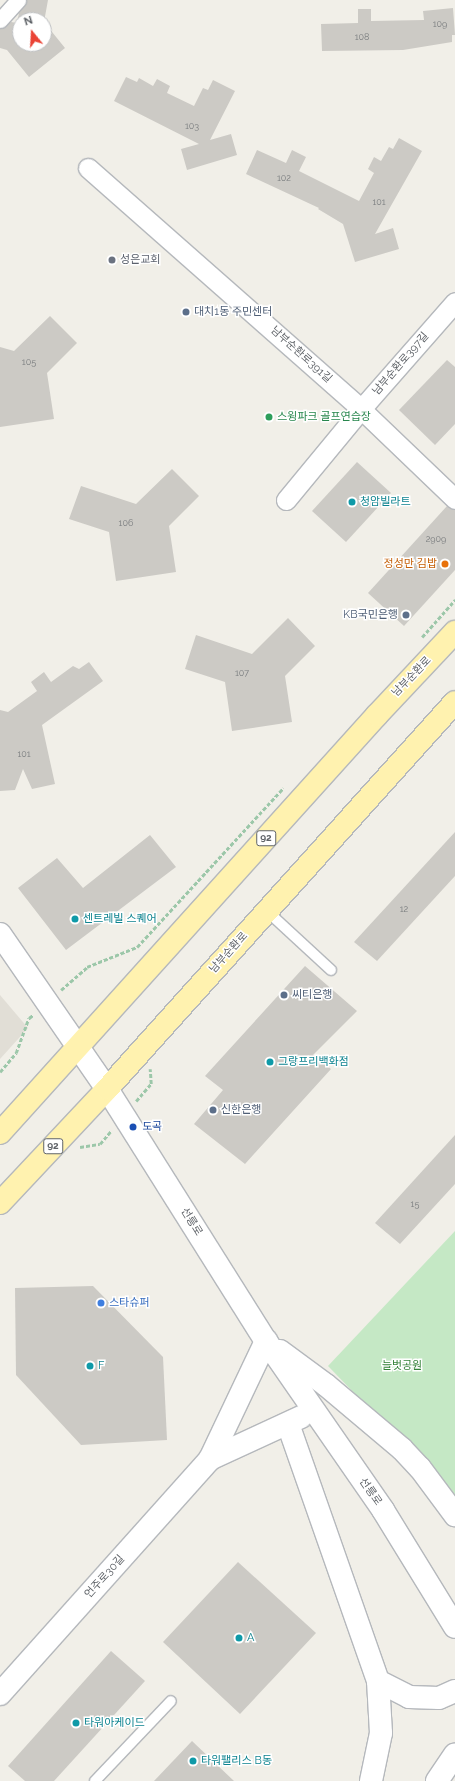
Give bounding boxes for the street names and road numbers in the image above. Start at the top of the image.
street label: 남부순환로391길 [268,324,334,386]
street label: 남부순환로397길 [370,330,432,398]
street label: 남부순환로 [390,654,434,700]
road number: 92 [256,830,276,846]
street label: 남부순환로 [207,930,251,976]
road number: 92 [43,1138,63,1154]
street label: 선릉로 [177,1206,205,1238]
street label: 선릉로 [356,1476,384,1508]
street label: 언주로30길 [82,1553,128,1601]

